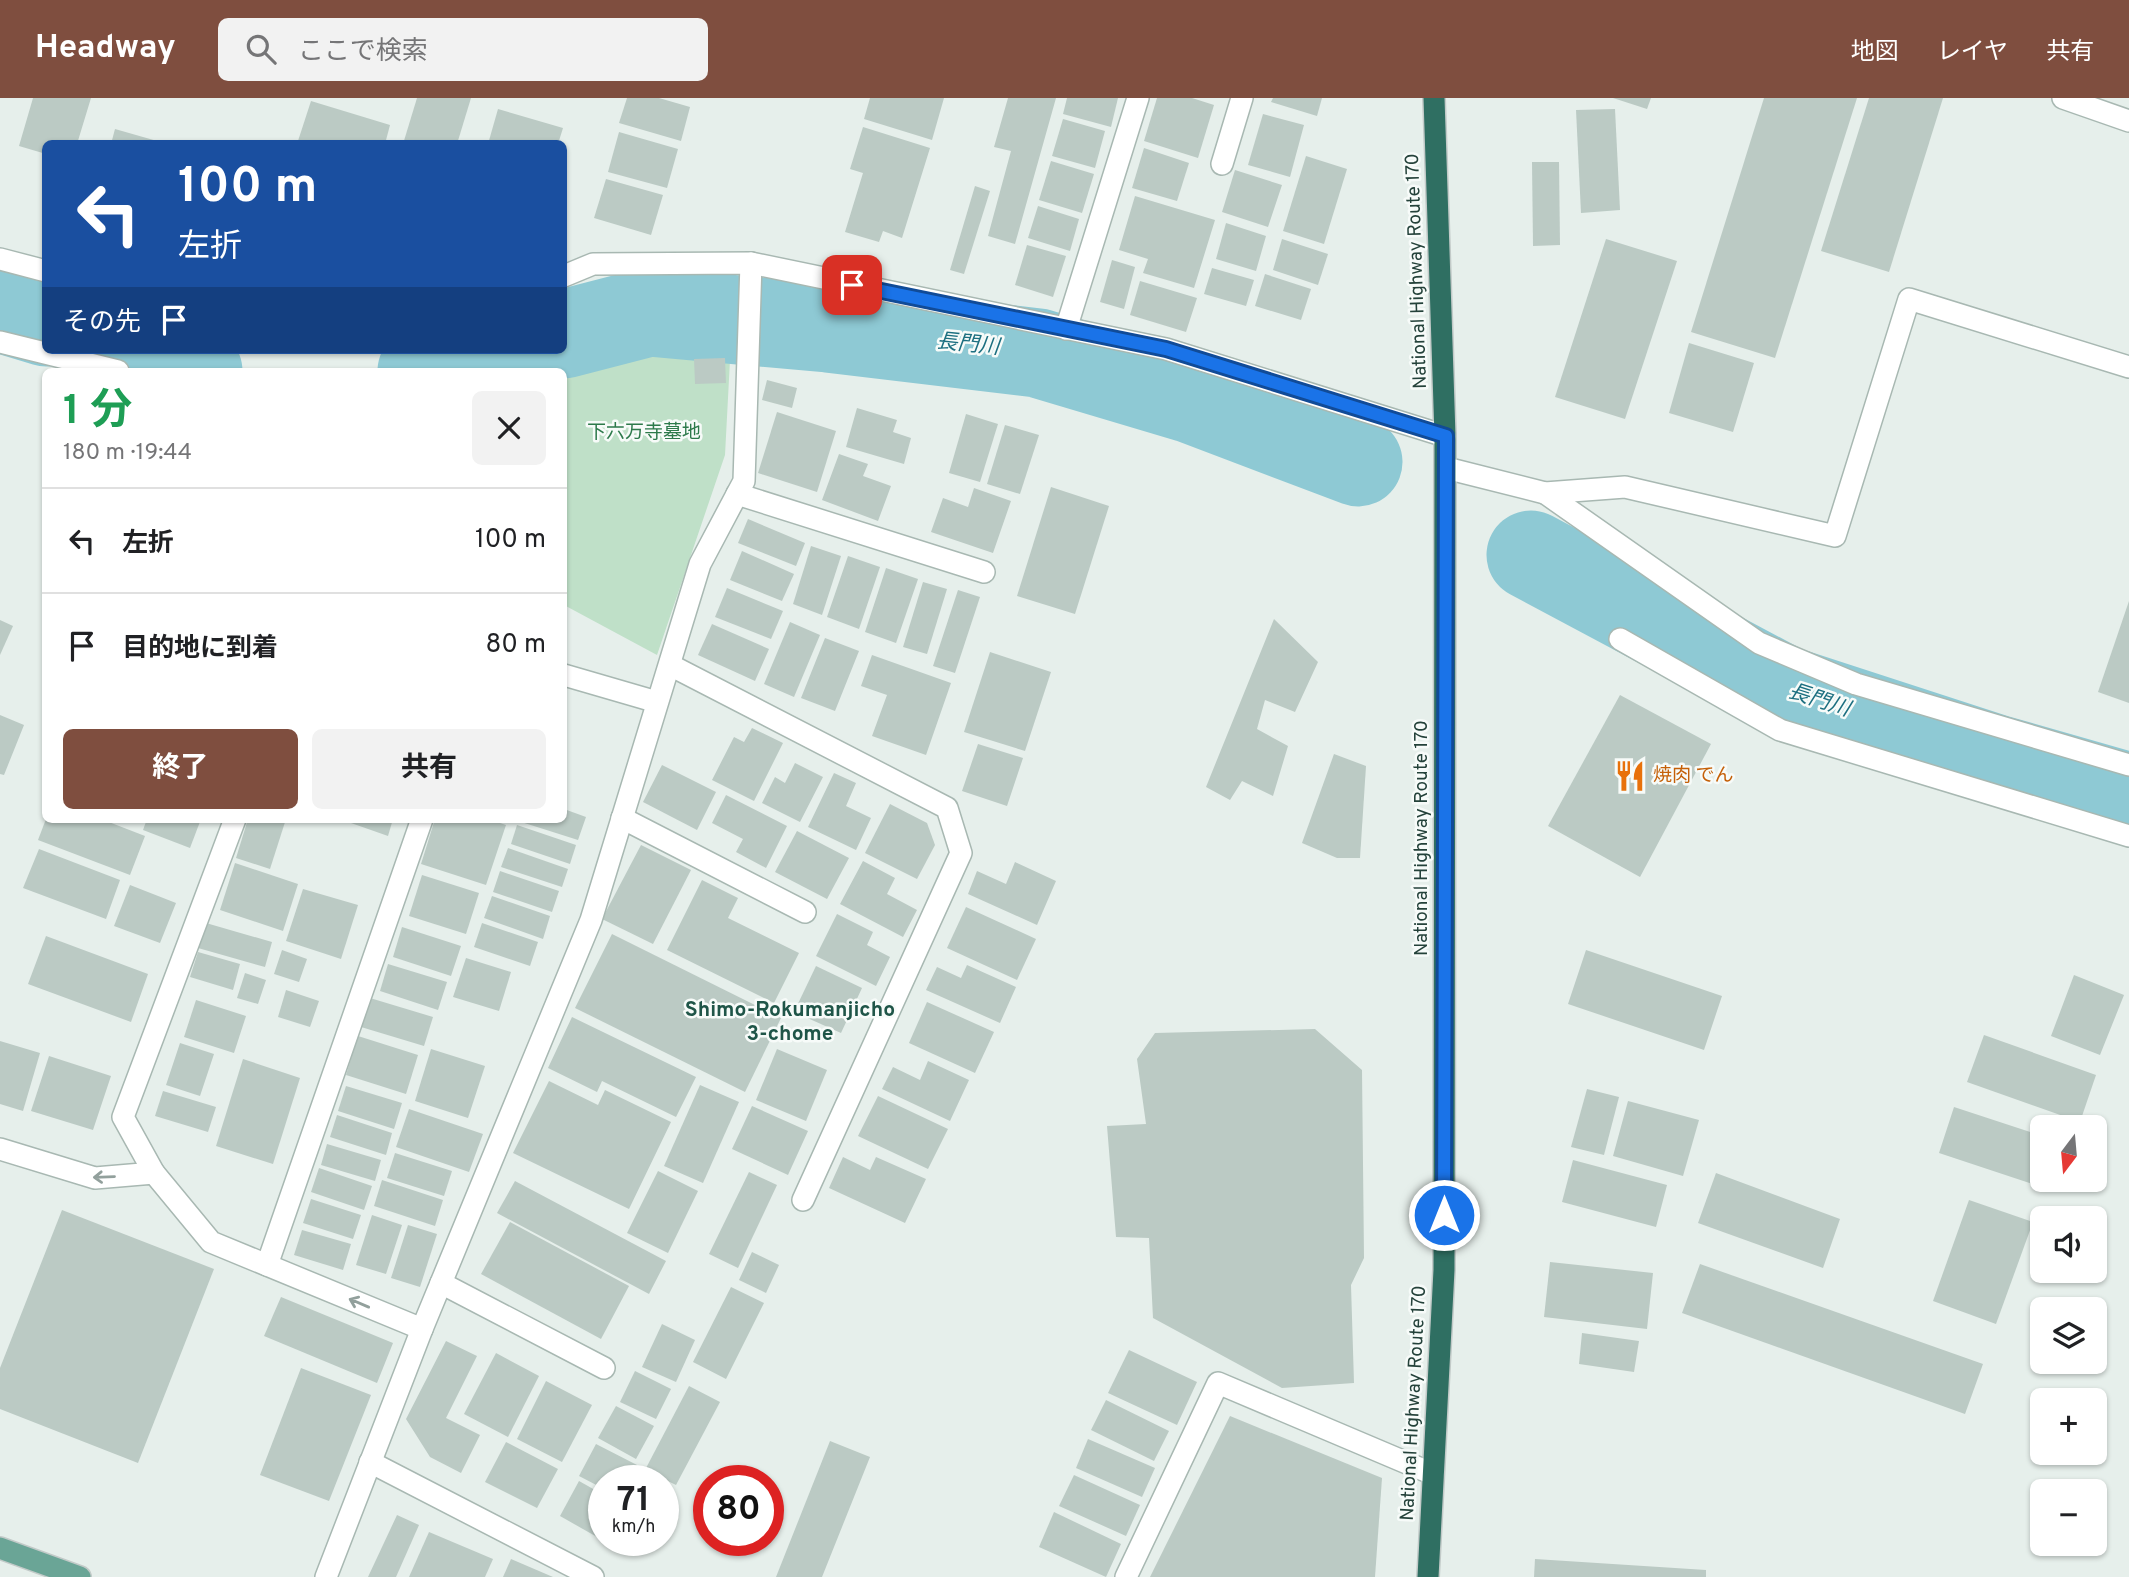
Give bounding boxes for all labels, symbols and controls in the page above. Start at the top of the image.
search box [218,18,708,81]
text: Headway [35,28,176,70]
icon: search [242,30,280,68]
text: ここで検索 [298,36,428,69]
text: 地図 [1851,38,1899,68]
text: レイヤ [1937,38,2008,68]
text: 共有 [2046,38,2094,68]
street label: National Highway Route 170 [1401,153,1433,389]
text: 100 m [178,158,317,220]
icon: left [63,168,154,259]
text: 左折 [178,228,242,268]
pin [822,255,882,315]
icon: arrive [833,266,871,304]
icon: arrive [155,301,193,339]
text: その先 [63,307,141,340]
water label: 長門川 [935,328,1003,362]
text: 1 分 [63,386,132,439]
button: close [472,391,546,465]
park label: 下六万寺墓地 [587,421,701,445]
text: 180 m · 19:44 [63,439,192,468]
icon: left [63,522,101,560]
text: 100 m [475,524,546,557]
text: 左折 [122,528,174,561]
icon: arrive [63,627,101,665]
text: 80 m [486,629,546,662]
text: 目的地に到着 [122,633,278,666]
water label: 長門川 [1785,678,1855,724]
street label: National Highway Route 170 [1410,720,1434,956]
button: 終了 [63,729,298,809]
button: 共有 [312,729,546,809]
restaurant icon: 焼肉 でん [1613,759,1647,793]
place label: 焼肉 でん [1653,764,1733,788]
district label: Shimo-Rokumanjicho 3-chome [685,997,895,1048]
north arrow [2030,1115,2107,1192]
map controls [2030,1115,2107,1556]
one-way arrow [92,1170,115,1183]
position arrow [1407,1178,1481,1252]
button: sound [2030,1206,2107,1283]
street label: National Highway Route 170 [1396,1285,1432,1521]
one-way arrow [349,1296,370,1309]
button: layers [2030,1297,2107,1374]
button: + [2030,1388,2107,1465]
speed limit sign: 80 [693,1465,784,1556]
text: 71 [617,1479,650,1523]
button: − [2030,1479,2107,1556]
text: km/h [612,1516,655,1539]

